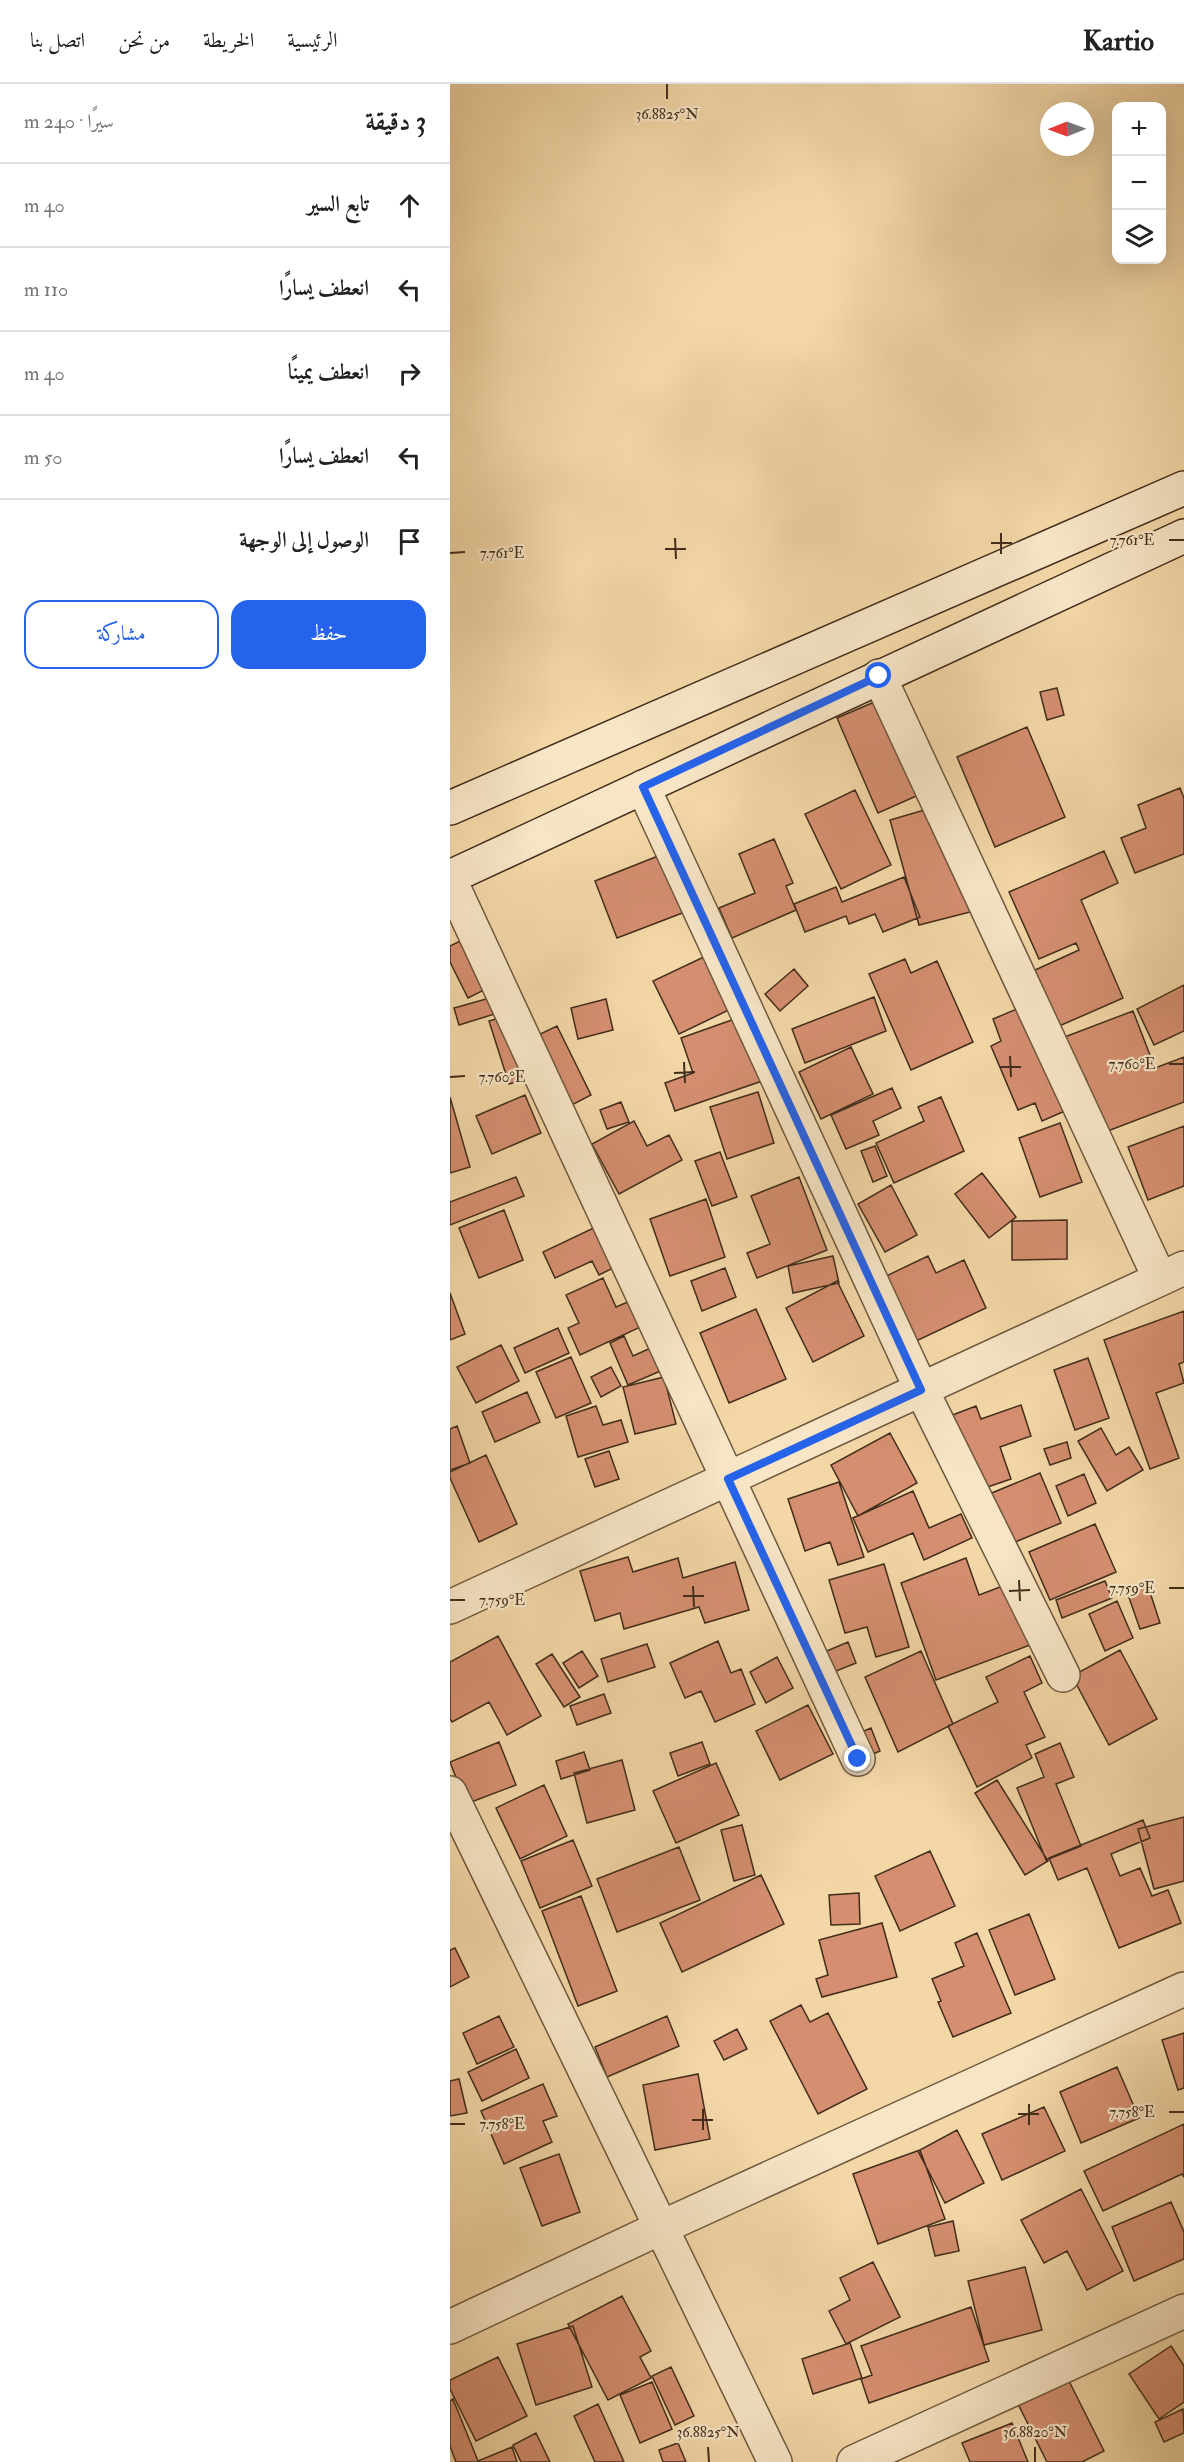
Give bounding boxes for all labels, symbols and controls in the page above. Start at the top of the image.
text: Kartio [1083,24,1154,59]
text: اتصل بنا [30,27,85,54]
text: من نحن [118,27,170,54]
text: الخريطة [203,27,254,54]
text: الرئيسية [287,27,338,54]
north arrow [1040,102,1094,156]
map controls [1112,102,1166,264]
button: + [1112,102,1166,156]
text: 36.8825°N [635,105,699,124]
text: 3 دقيقة [365,106,426,138]
text: سيرًا · 240 m [24,109,114,134]
button: − [1112,156,1166,210]
icon: ahead [393,189,426,222]
text: تابع السير [307,190,369,218]
text: 40 m [24,193,65,218]
button: layers [1112,210,1166,264]
icon: left [393,273,426,306]
text: انعطف يسارًا [279,274,369,302]
text: 110 m [24,277,68,302]
icon: right [393,357,426,390]
text: انعطف يمينًا [288,358,369,386]
text: 40 m [24,361,65,386]
icon: left [393,441,426,474]
text: انعطف يسارًا [279,442,369,470]
text: 50 m [24,445,63,470]
icon: arrive [393,525,426,558]
text: الوصول إلى الوجهة [239,526,369,554]
text: 7.761°E [1110,531,1155,550]
text: 7.761°E [480,544,525,563]
button: مشاركة [24,600,219,669]
button: حفظ [231,600,426,669]
route start [865,662,891,688]
text: 7.760°E [1108,1055,1156,1074]
text: 7.760°E [478,1068,526,1087]
text: 7.759°E [1109,1579,1155,1598]
text: 7.759°E [479,1591,525,1610]
route end [844,1745,870,1771]
text: 7.758°E [1109,2103,1155,2122]
text: 7.758°E [479,2115,525,2134]
text: 36.8825°N [676,2423,740,2442]
text: 36.8820°N [1003,2423,1068,2442]

